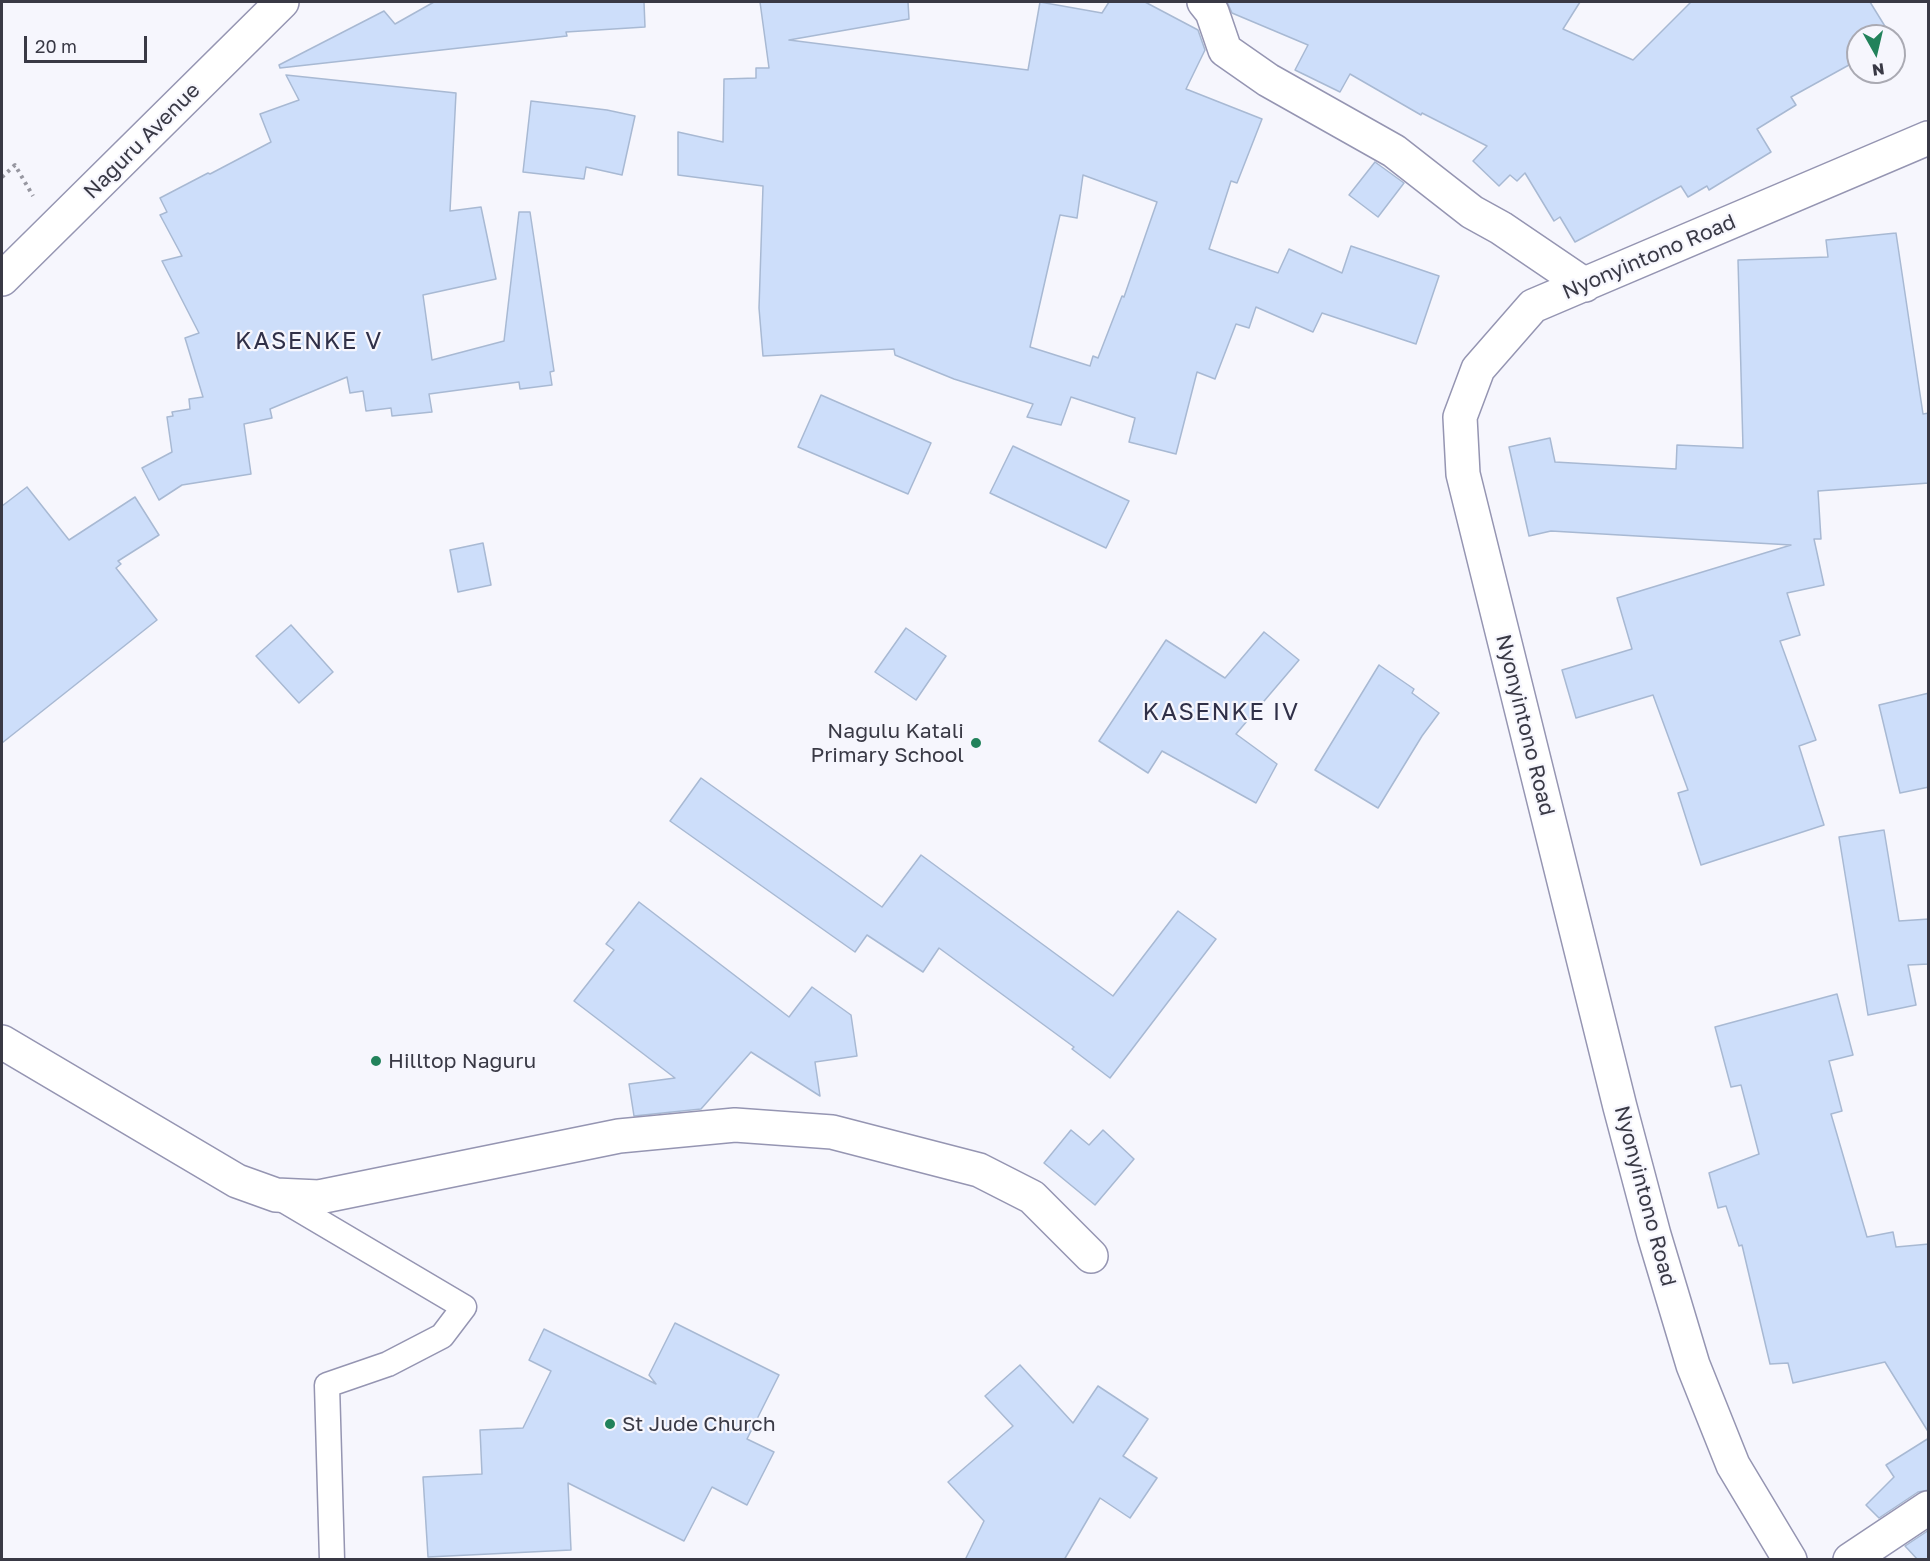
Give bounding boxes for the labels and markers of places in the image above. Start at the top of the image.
place label: Nagulu Katali Primary School [810,718,964,768]
marker: Nagulu Katali Primary School [969,736,983,750]
place label: Hilltop Naguru [388,1048,536,1074]
marker: Hilltop Naguru [369,1054,383,1068]
place label: St Jude Church [622,1411,776,1437]
marker: St Jude Church [603,1417,617,1431]

